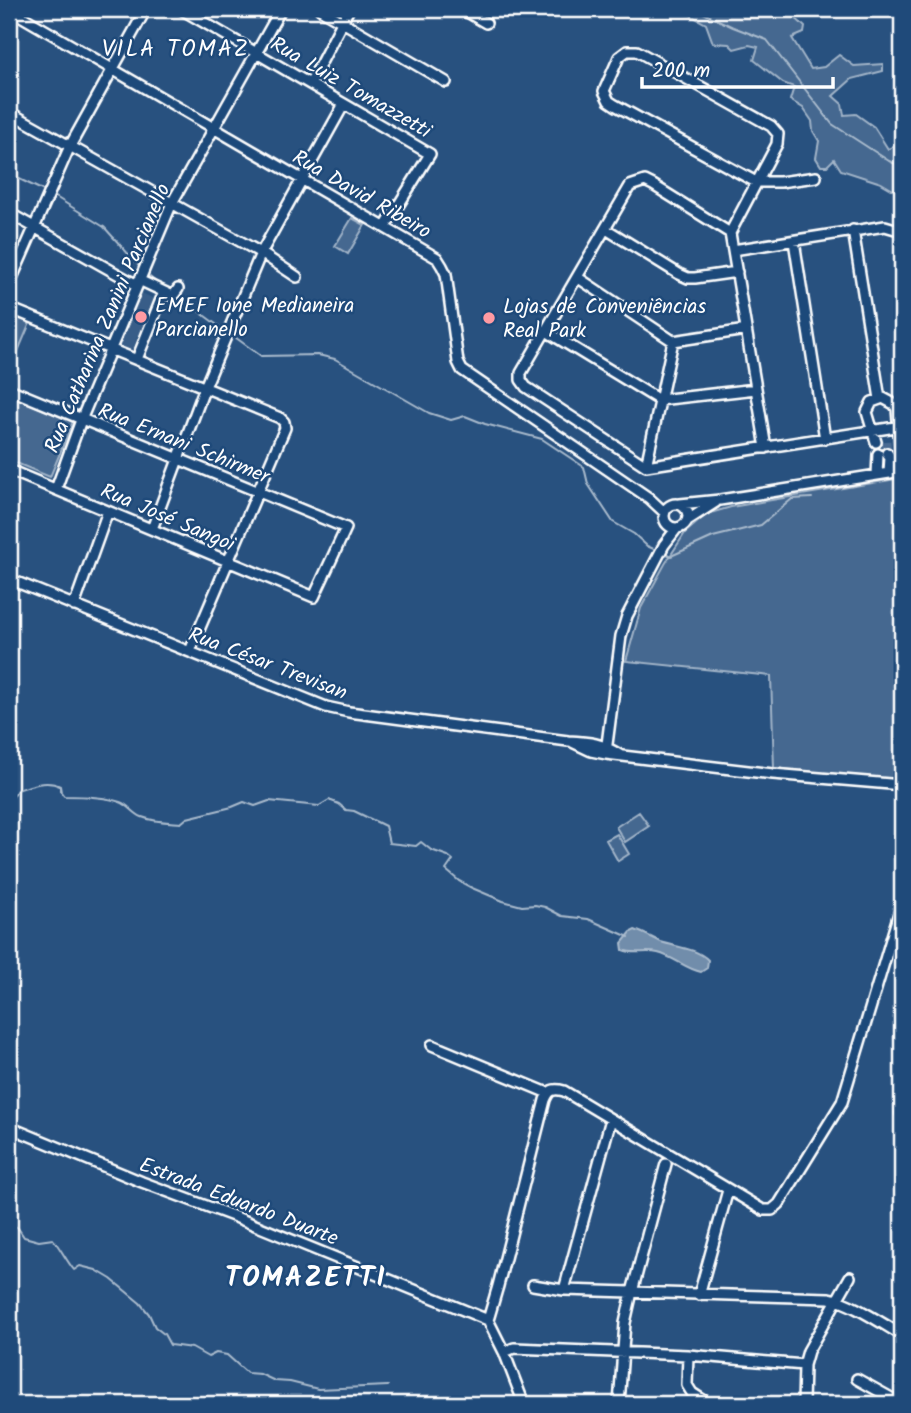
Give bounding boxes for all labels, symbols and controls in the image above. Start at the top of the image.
street label: Rua Luiz Tomazzetti [263,29,438,148]
district label: VILA TOMAZ [102,32,250,68]
scale bar [642,46,832,90]
text: 200 m [652,55,710,88]
street label: Rua David Ribeiro [285,142,437,249]
street label: Rua Catharina Zanini Parcianello [36,179,180,459]
place label: EMEF Ione Medianeira Parcianello [155,290,354,347]
place label: Lojas de Conveniências Real Park [503,291,706,348]
marker: EMEF Ione Medianeira Parcianello [133,309,149,325]
marker: Lojas de Conveniências Real Park [481,310,497,326]
street label: Rua Ernani Schirmer [93,395,275,494]
street label: Rua José Sangoi [95,475,241,562]
street label: Rua César Trevisan [183,619,352,710]
street label: Estrada Eduardo Duarte [134,1149,343,1256]
district label: TOMAZETTI [225,1256,387,1301]

